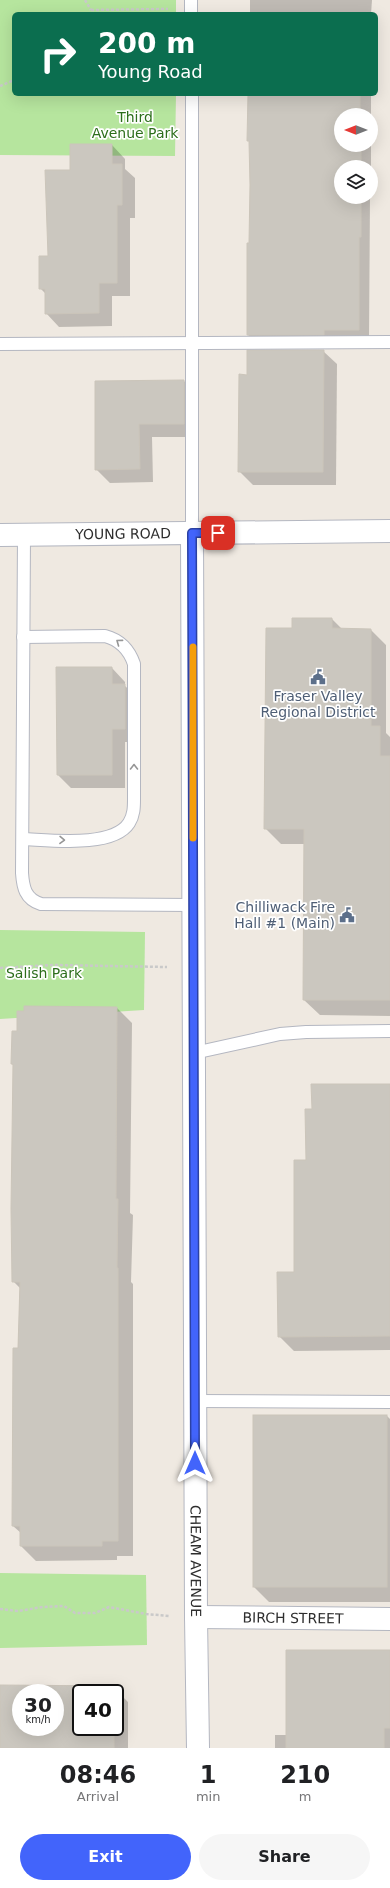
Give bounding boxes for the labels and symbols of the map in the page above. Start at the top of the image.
north arrow [334,108,378,152]
park label: Third Avenue Park [92,109,179,141]
pin [201,516,235,550]
street label: YOUNG ROAD [74,525,171,542]
one-way arrow [116,640,123,647]
public building icon: Fraser Valley Regional District [309,668,327,686]
place label: Fraser Valley Regional District [260,688,376,720]
one-way arrow [130,764,138,770]
one-way arrow [59,836,65,844]
place label: Chilliwack Fire Hall #1 (Main) [234,899,335,931]
public building icon: Chilliwack Fire Hall #1 (Main) [338,906,356,924]
park label: Salish Park [6,965,83,981]
position arrow [174,1442,216,1484]
street label: CHEAM AVENUE [188,1505,204,1617]
street label: BIRCH STREET [242,1609,344,1627]
speed limit sign: 40 [72,1684,124,1736]

